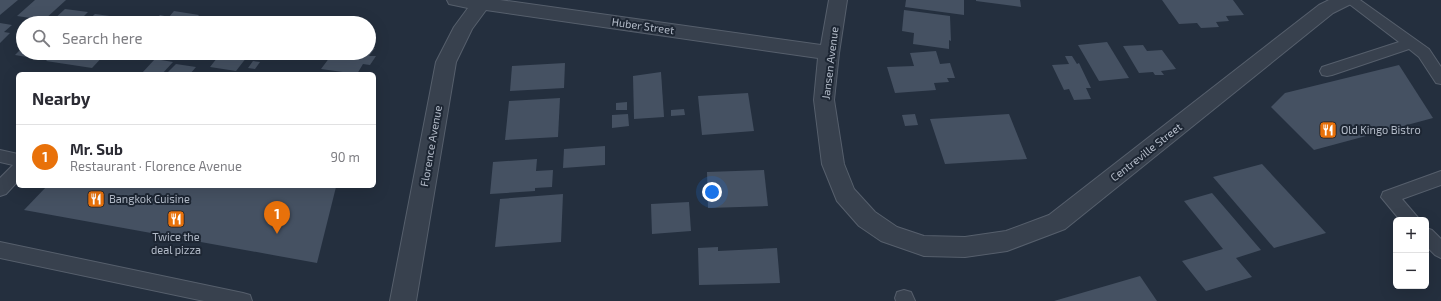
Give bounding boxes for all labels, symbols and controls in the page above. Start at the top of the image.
street label: Huber Street [611,15,675,36]
search box [16,16,376,60]
street label: Jansen Avenue [819,26,840,100]
icon: search [30,27,52,49]
text: Search here [62,29,143,47]
text: Nearby [32,88,90,108]
street label: Florence Avenue [417,104,444,188]
street label: Centreville Street [1107,120,1184,183]
restaurant icon: Old Kingo Bistro [1318,120,1338,140]
place label: Old Kingo Bistro [1341,123,1421,136]
text: Mr. Sub [70,140,123,158]
text: 1 [42,149,48,165]
text: 90 m [330,149,360,165]
text: Restaurant · Florence Avenue [70,158,242,174]
your location [702,182,722,202]
restaurant icon: Bangkok Cuisine [86,189,106,209]
place label: Bangkok Cuisine [109,192,190,205]
pin: 1 [264,201,290,234]
restaurant icon: Twice the deal pizza [166,209,186,229]
map controls [1393,217,1429,289]
button: + [1393,217,1429,253]
place label: Twice the deal pizza [151,230,201,256]
button: − [1393,253,1429,289]

